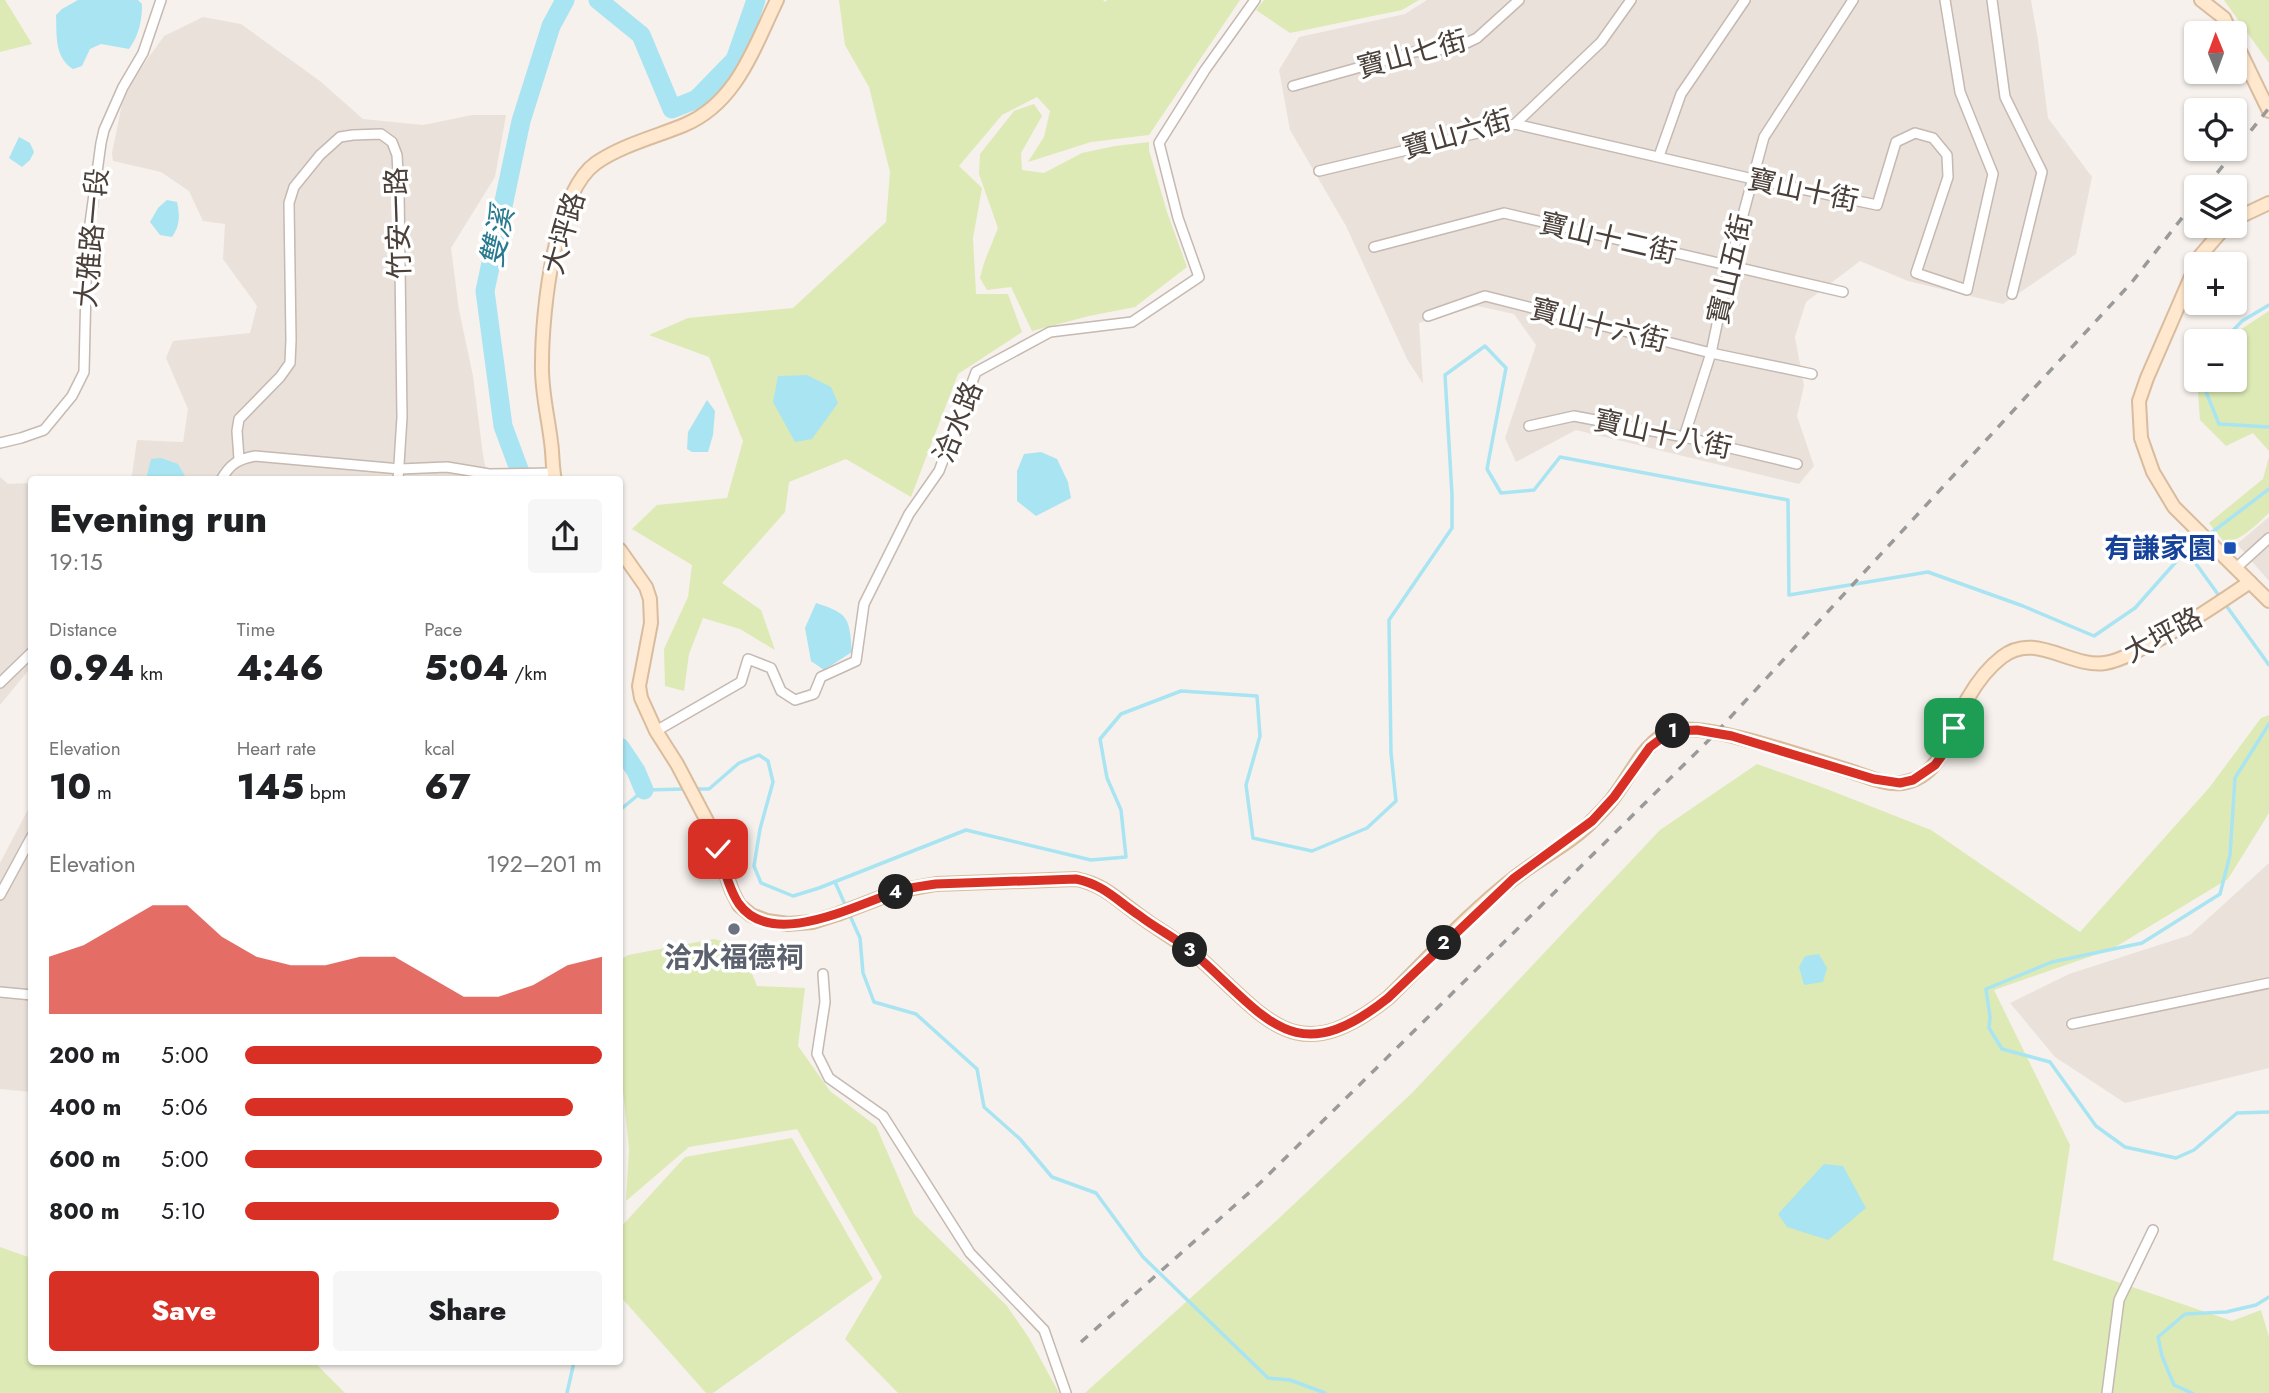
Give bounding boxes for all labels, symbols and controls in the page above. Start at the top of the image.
street label: 寶山七街 [1353,20,1471,88]
north arrow [2184,21,2247,84]
map controls [2184,21,2247,392]
button: locate [2184,98,2247,161]
street label: 寶山六街 [1398,99,1516,169]
street label: 寶山十街 [1744,158,1862,222]
street label: 大雅路一段 [65,166,119,310]
street label: 竹安一路 [376,166,420,280]
button: layers [2184,175,2247,238]
street label: 大坪路 [533,187,595,279]
water label: 雙溪 [470,199,525,271]
street label: 寶山十二街 [1535,202,1681,274]
street label: 寶山五街 [1697,210,1763,328]
button: + [2184,252,2247,315]
street label: 寶山十六街 [1526,288,1672,362]
button: − [2184,329,2247,392]
street label: 洽水路 [923,375,993,469]
street label: 寶山十八街 [1590,399,1736,469]
text: Evening run [49,491,267,546]
button: share [528,499,602,573]
place label: 有謙家園 [2104,528,2216,569]
marker: 有謙家園 [2222,540,2238,556]
text: 19:15 [49,545,103,579]
street label: 大坪路 [2116,597,2210,673]
text: Distance [49,616,117,643]
text: Time [237,616,275,643]
text: Pace [424,616,462,643]
text: 0.94 [49,643,134,693]
text: 4:46 [237,643,324,693]
text: 5:04 [424,643,509,693]
text: km [134,660,163,687]
text: /km [509,660,547,687]
pin [1924,698,1984,758]
icon: arrive [1935,709,1973,747]
pin: 1 [1656,714,1690,748]
text: 1 [1668,717,1677,744]
text: Elevation [49,735,121,762]
text: Heart rate [237,735,316,762]
text: kcal [424,735,455,762]
text: 10 [49,762,91,812]
text: 145 [237,762,304,812]
text: 67 [424,762,471,812]
text: m [91,779,112,806]
text: bpm [304,779,346,806]
pin [688,819,748,879]
icon: check [699,830,737,868]
text: Elevation [49,847,136,881]
text: 192–201 m [486,847,602,881]
pin: 4 [878,874,914,910]
text: 4 [889,878,902,905]
marker: 洽水福德祠 [726,921,742,937]
pin: 2 [1426,926,1462,960]
text: 2 [1437,929,1450,956]
pin: 3 [1172,932,1208,968]
text: 3 [1184,936,1195,963]
place label: 洽水福德祠 [664,937,804,978]
text: 200 m [49,1038,120,1072]
text: 5:00 [161,1038,208,1072]
text: 400 m [49,1090,121,1124]
text: 5:06 [161,1090,208,1124]
text: 600 m [49,1142,121,1176]
text: 5:00 [161,1142,208,1176]
text: 800 m [49,1194,120,1228]
text: 5:10 [161,1194,205,1228]
button: Save [49,1271,319,1351]
button: Share [333,1271,602,1351]

